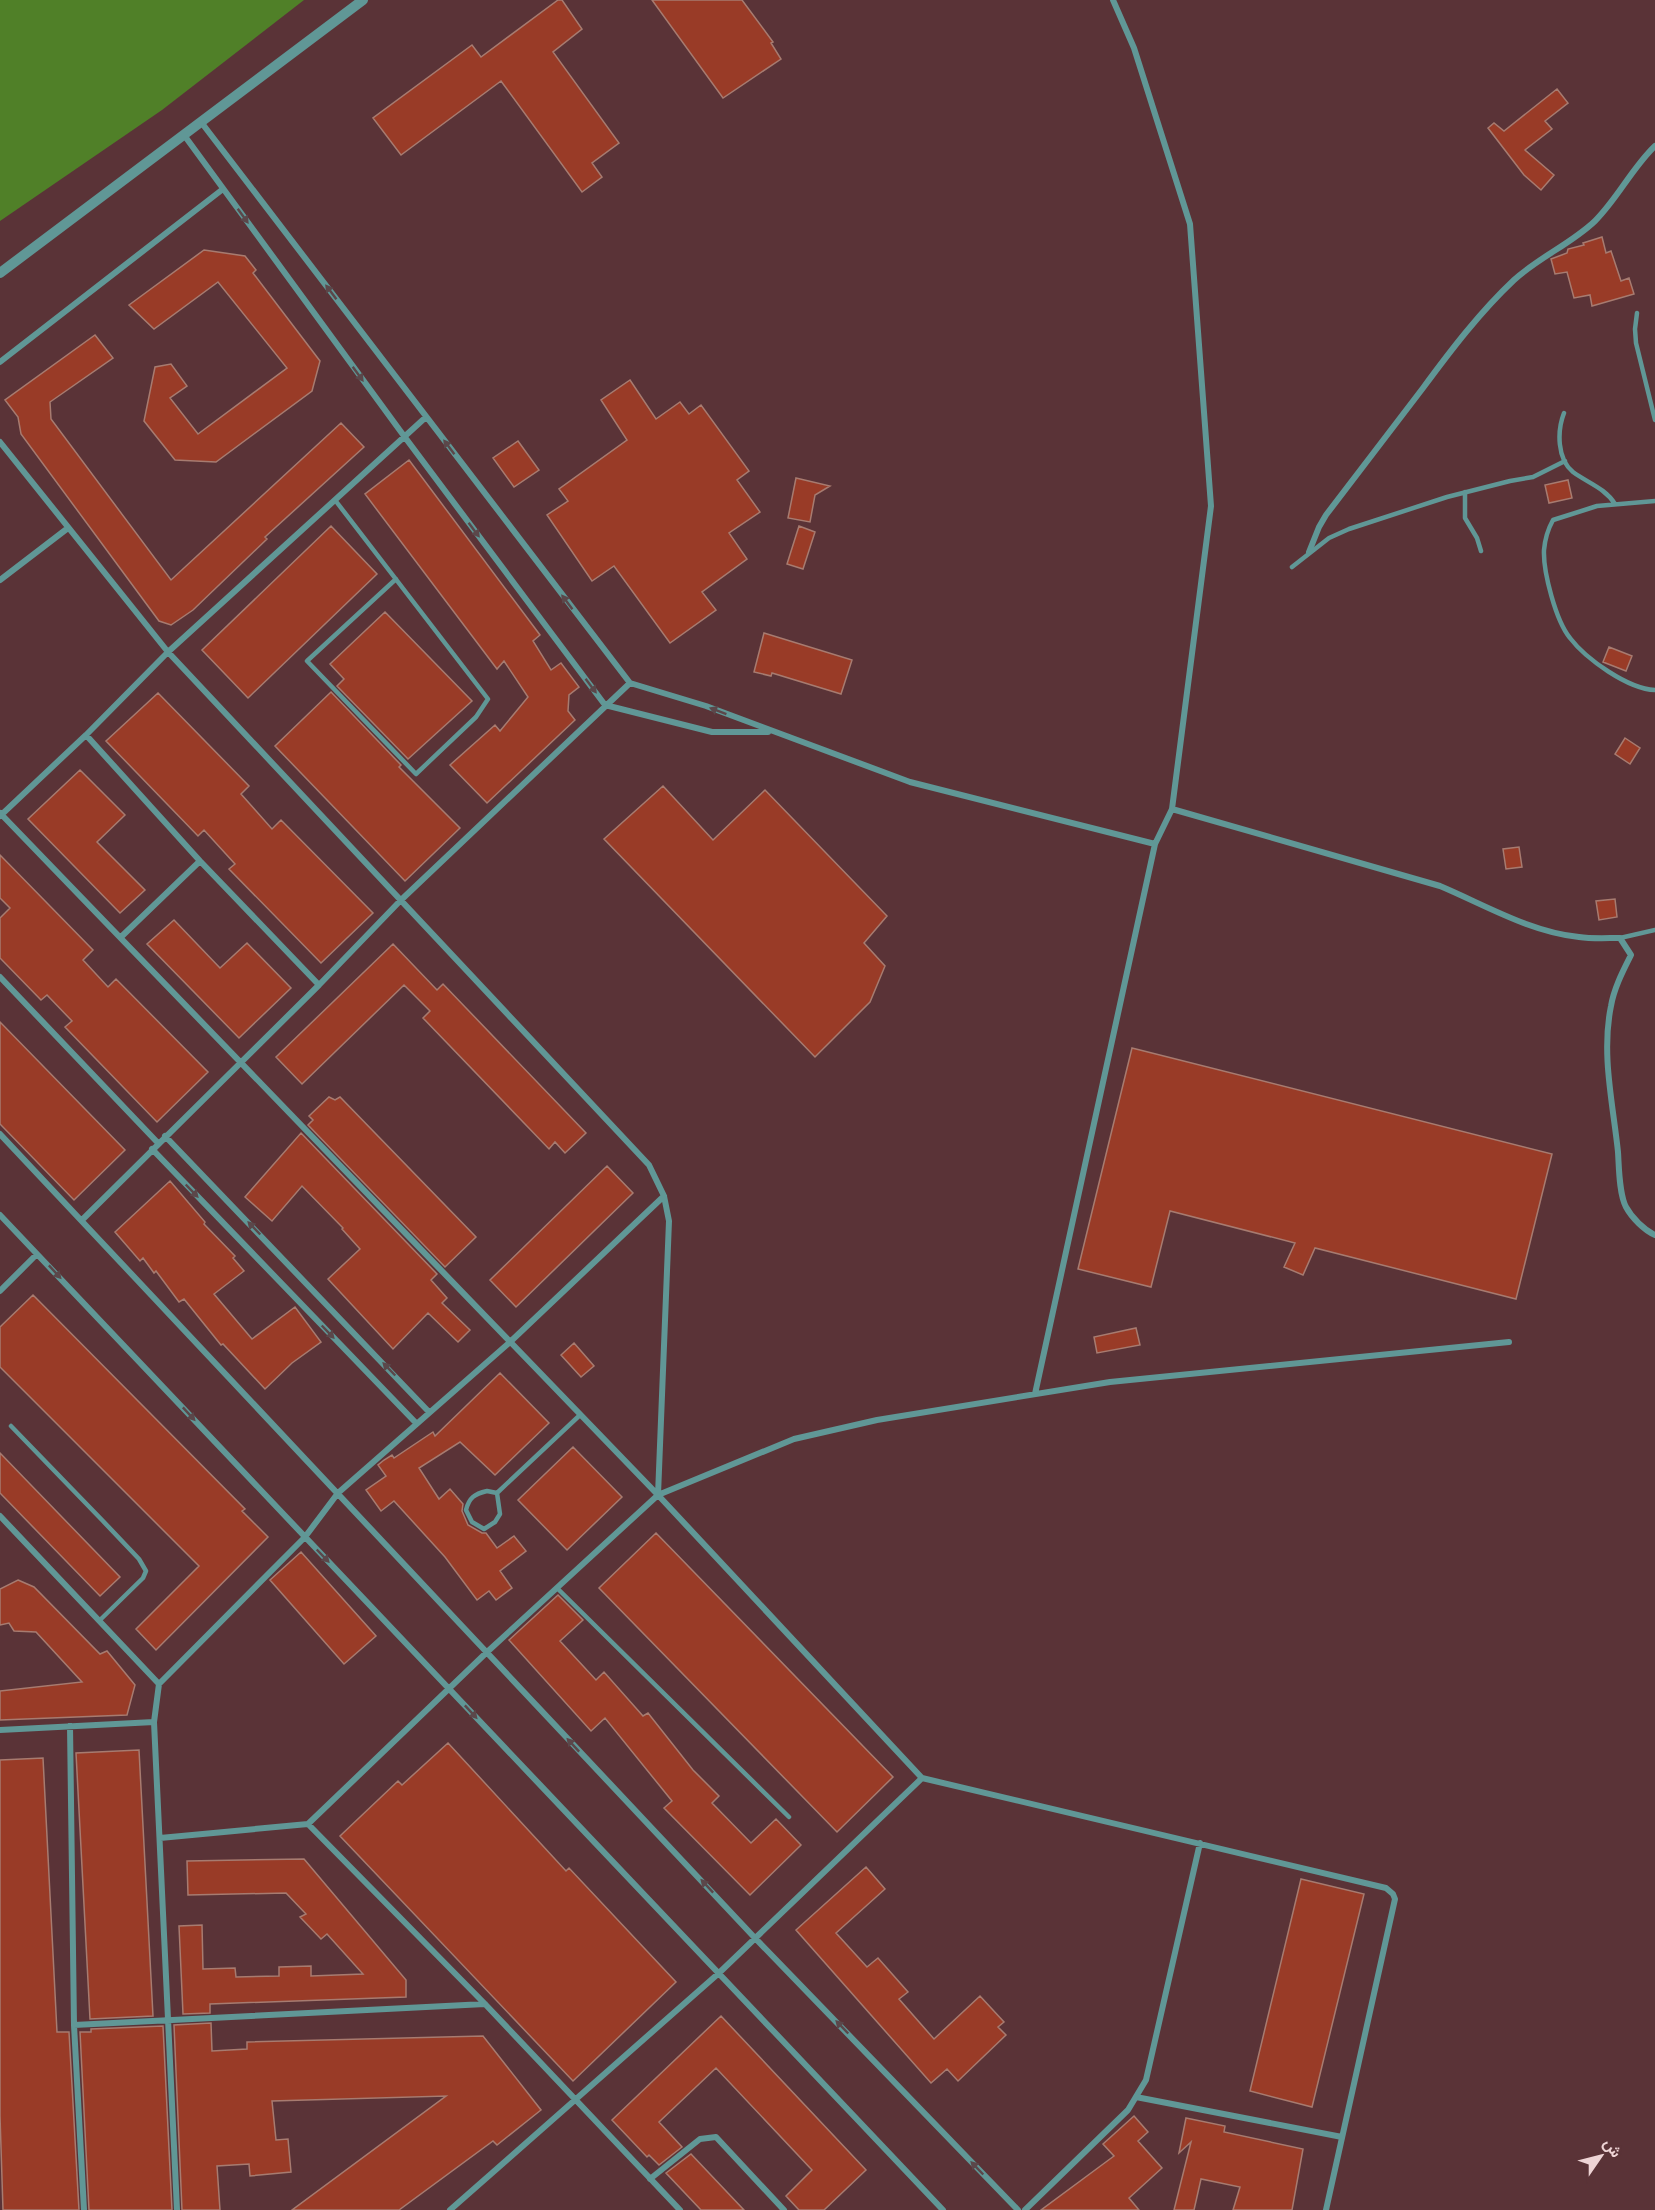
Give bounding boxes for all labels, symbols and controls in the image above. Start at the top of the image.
one-way arrow [237,208,249,224]
one-way arrow [325,284,337,299]
one-way arrow [352,365,364,381]
one-way arrow [443,439,455,455]
one-way arrow [468,522,480,538]
one-way arrow [562,594,574,609]
one-way arrow [585,678,597,694]
one-way arrow [708,706,726,716]
one-way arrow [185,1184,199,1198]
one-way arrow [247,1221,261,1236]
one-way arrow [48,1265,62,1280]
one-way arrow [320,1324,334,1338]
one-way arrow [382,1362,396,1377]
one-way arrow [182,1406,195,1421]
one-way arrow [315,1548,329,1562]
one-way arrow [464,1705,478,1719]
one-way arrow [567,1738,581,1752]
one-way arrow [700,1879,714,1894]
one-way arrow [835,2020,849,2035]
north arrow [1571,2126,1631,2186]
text: ش [1600,2134,1626,2161]
one-way arrow [971,2161,985,2175]

